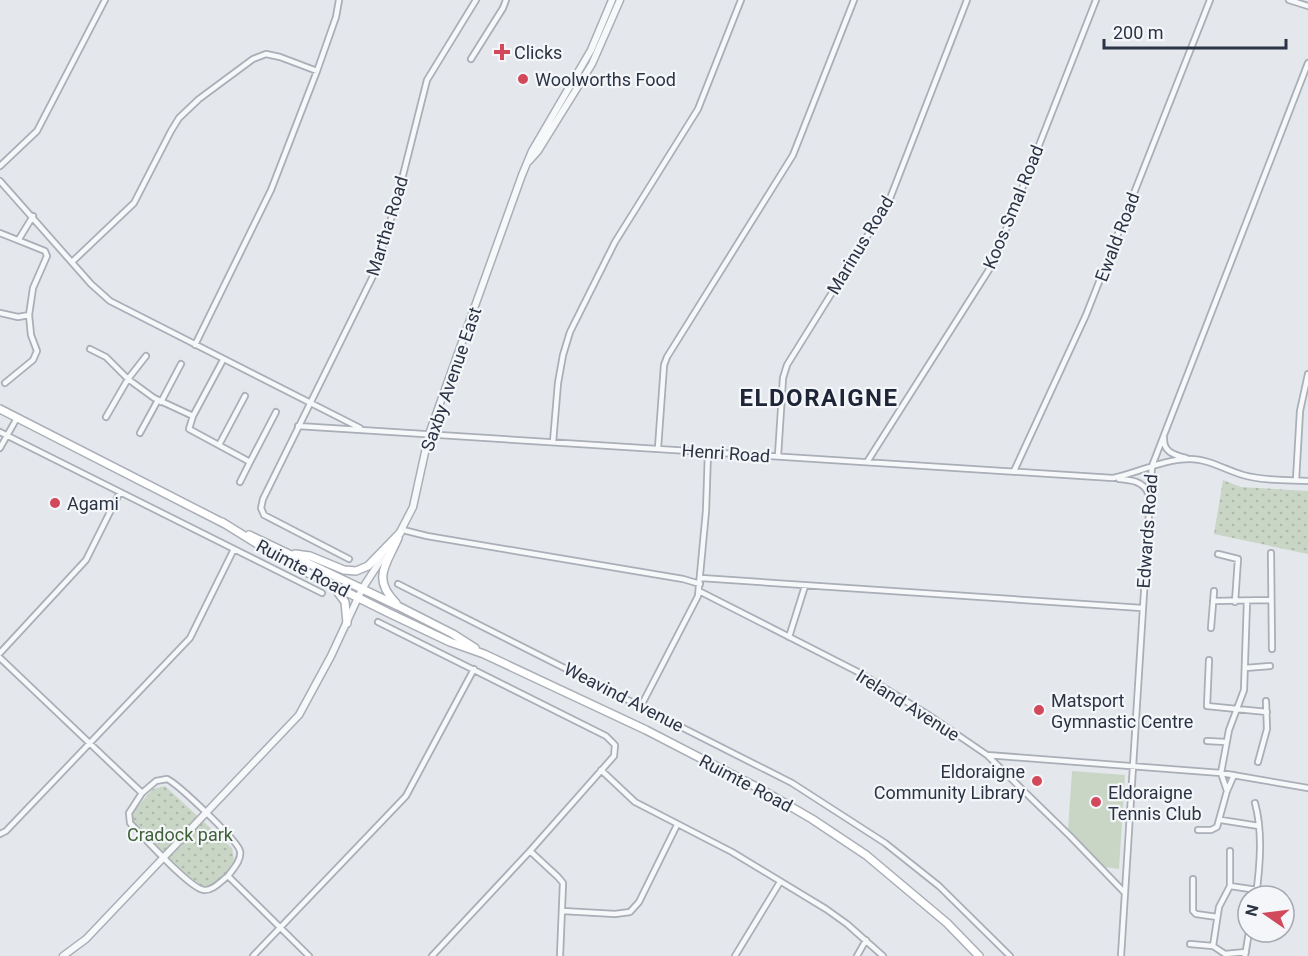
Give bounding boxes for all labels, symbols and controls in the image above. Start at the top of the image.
scale bar [1104,12,1286,50]
text: 200 m [1113,22,1164,43]
place label: Clicks [514,42,562,63]
marker: Clicks [495,45,509,59]
place label: Woolworths Food [535,69,676,90]
marker: Woolworths Food [516,72,530,86]
street label: Koos Smal Road [979,142,1047,272]
street label: Martha Road [362,173,412,279]
street label: Ewald Road [1090,190,1144,284]
street label: Marinus Road [822,192,898,298]
street label: Saxby Avenue East [417,304,486,454]
district label: ELDORAIGNE [740,384,898,412]
street label: Henri Road [681,439,771,467]
street label: Edwards Road [1133,473,1161,589]
place label: Agami [67,493,119,514]
marker: Agami [48,496,62,510]
street label: Ruimte Road [253,535,353,601]
street label: Weavind Avenue [561,658,687,736]
street label: Ireland Avenue [852,665,964,745]
place label: Matsport Gymnastic Centre [1051,690,1193,732]
marker: Matsport Gymnastic Centre [1032,703,1046,717]
street label: Ruimte Road [696,750,796,816]
place label: Eldoraigne Community Library [874,761,1025,803]
marker: Eldoraigne Community Library [1030,774,1044,788]
place label: Eldoraigne Tennis Club [1108,782,1202,824]
marker: Eldoraigne Tennis Club [1089,795,1103,809]
park label: Cradock park [127,824,234,845]
north arrow [1236,884,1296,944]
text: N [1241,903,1263,918]

